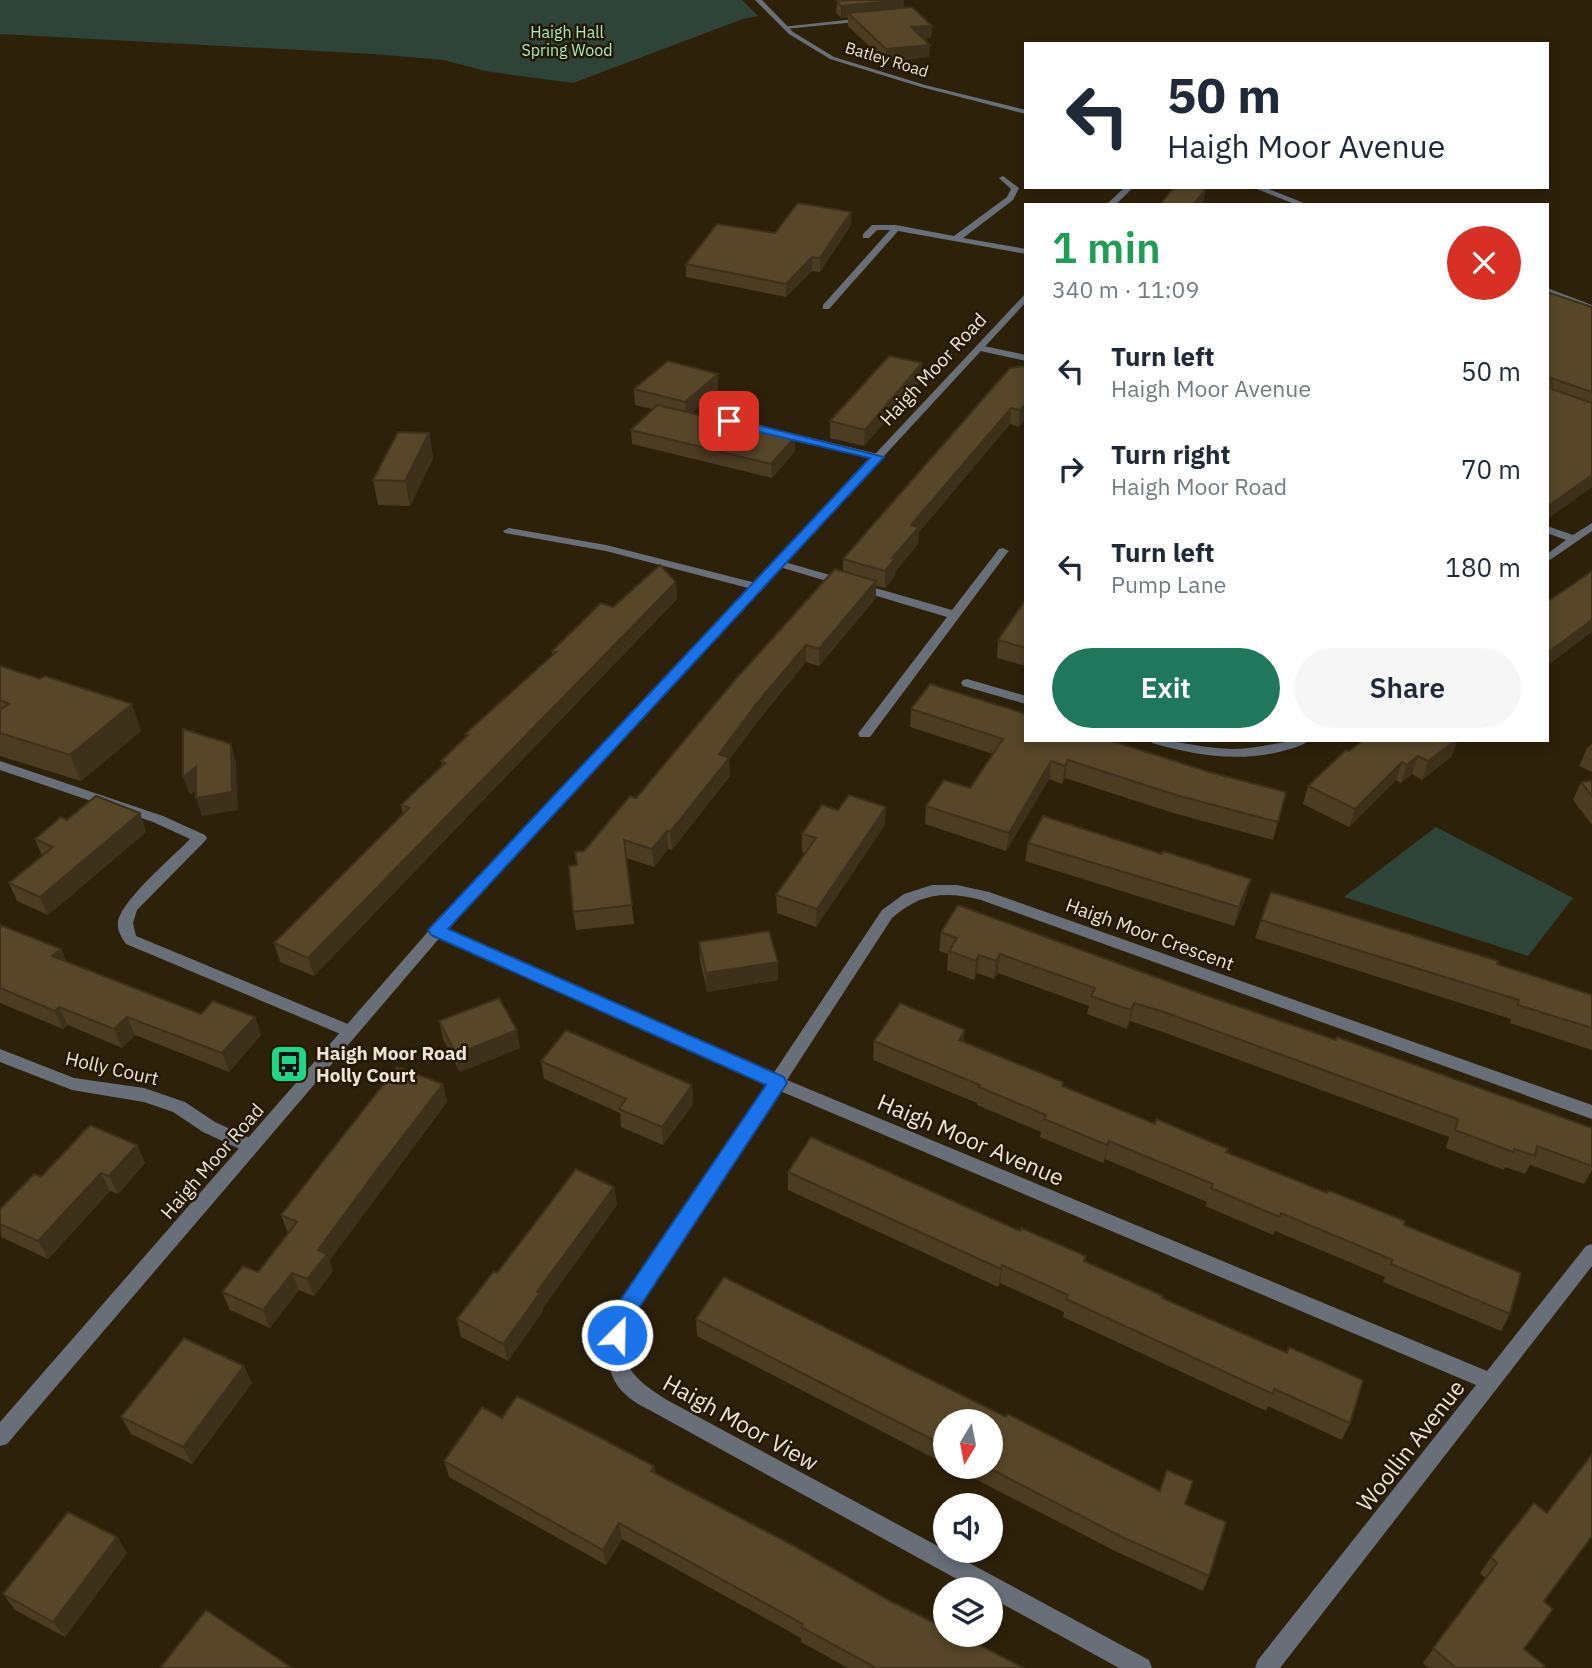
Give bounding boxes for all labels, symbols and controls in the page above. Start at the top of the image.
park label: Haigh Hall Spring Wood [522,22,612,60]
street label: Batley Road [843,37,931,81]
text: 50 m [1167,63,1281,126]
icon: left [1052,70,1143,161]
text: Haigh Moor Avenue [1167,125,1445,167]
text: 1 min [1052,220,1161,275]
button: close [1447,226,1521,300]
text: 340 m · 11:09 [1052,274,1199,304]
street label: Haigh Moor Road [875,308,991,430]
text: Turn left [1111,339,1214,373]
icon: left [1052,352,1090,390]
text: 50 m [1461,354,1521,388]
text: Haigh Moor Avenue [1111,373,1311,403]
pin [699,391,759,451]
icon: arrive [710,402,748,440]
text: Turn right [1111,437,1230,471]
icon: right [1052,450,1090,488]
text: 70 m [1461,452,1521,486]
text: Haigh Moor Road [1111,471,1287,501]
text: Turn left [1111,535,1214,569]
icon: left [1052,548,1090,586]
text: 180 m [1445,550,1521,584]
text: Pump Lane [1111,569,1226,599]
button: Exit [1052,648,1280,728]
button: Share [1294,648,1521,728]
street label: Haigh Moor Crescent [1062,892,1238,976]
place label: Haigh Moor Road Holly Court [316,1041,467,1087]
bus stop icon: Haigh Moor Road Holly Court [268,1043,310,1085]
street label: Holly Court [63,1046,161,1090]
street label: Haigh Moor Avenue [873,1086,1069,1192]
street label: Haigh Moor Road [155,1098,269,1224]
position arrow [580,1298,654,1372]
street label: Haigh Moor View [658,1367,824,1477]
street label: Woollin Avenue [1349,1373,1471,1517]
north arrow [933,1409,1003,1479]
map controls [933,1409,1003,1647]
button: sound [933,1493,1003,1563]
button: layers [933,1577,1003,1647]

